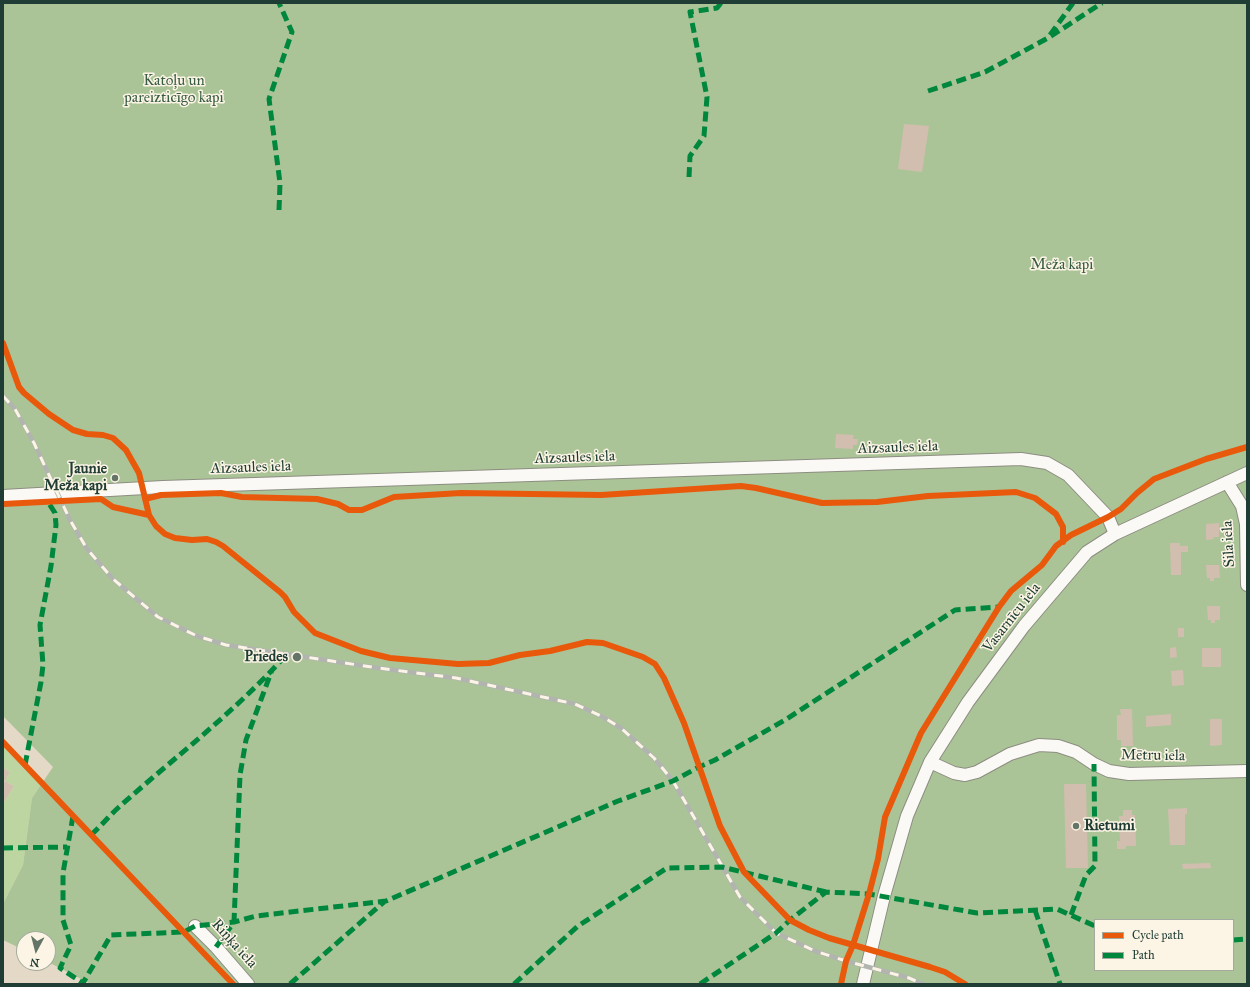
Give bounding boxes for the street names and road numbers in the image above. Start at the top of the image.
street label: Aizsaules iela [857,438,939,458]
street label: Aizsaules iela [534,448,616,468]
street label: Aizsaules iela [210,458,292,478]
street label: Sila iela [1219,520,1239,568]
street label: Vasarnīcu iela [979,580,1045,656]
street label: Mētru iela [1121,746,1185,766]
street label: Riņķa iela [207,916,261,972]

